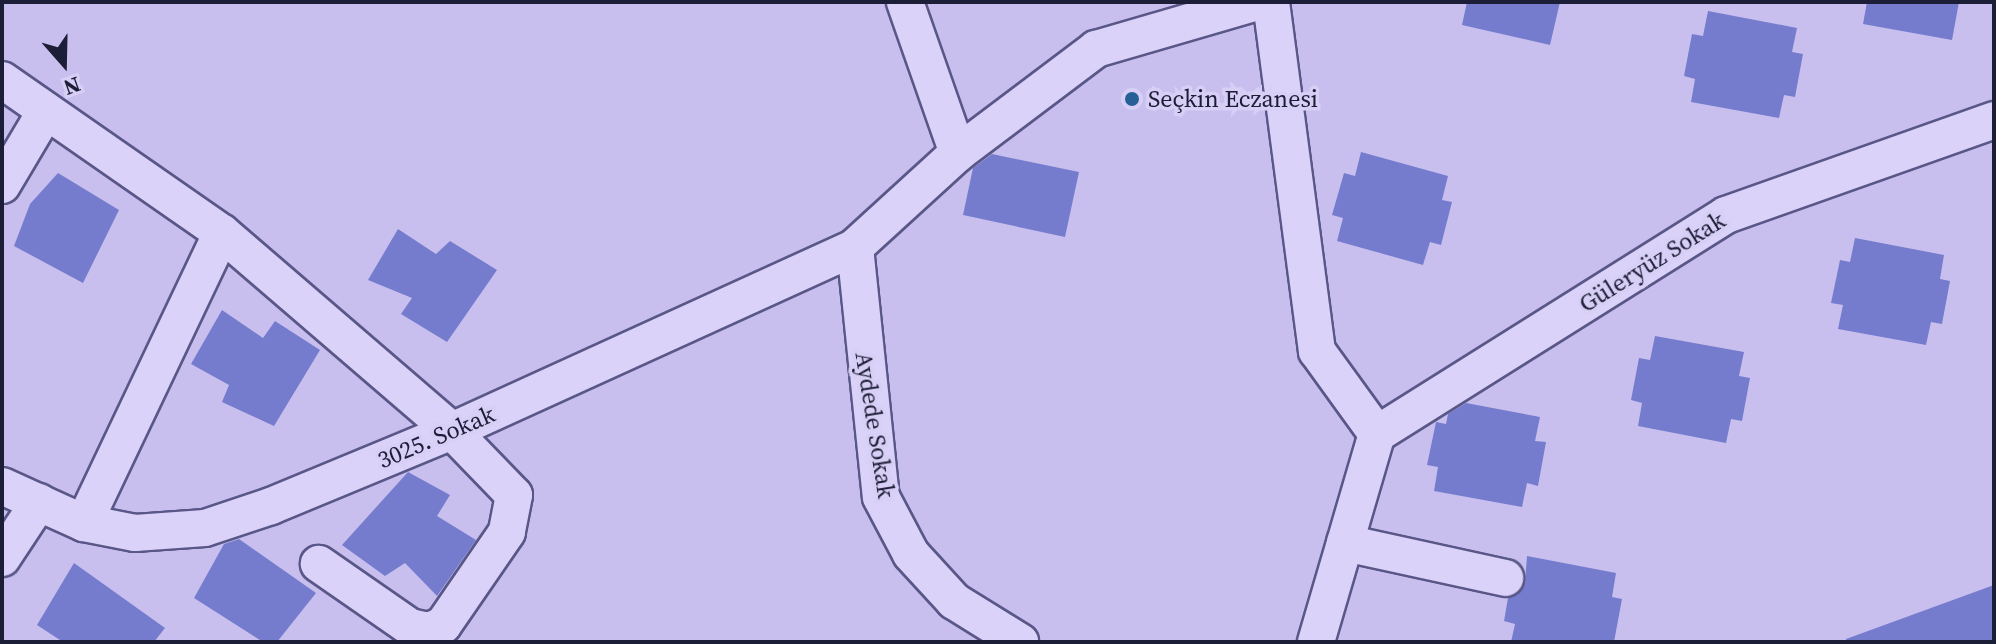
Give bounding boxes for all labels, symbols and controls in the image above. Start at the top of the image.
north arrow [24,24,104,104]
text: N [60,70,85,103]
place label: Seçkin Eczanesi [1148,85,1318,113]
marker: Seçkin Eczanesi [1123,90,1141,108]
street label: Güleryüz Sokak [1574,206,1730,318]
street label: Aydede Sokak [849,350,901,500]
street label: 3025. Sokak [373,399,499,475]

